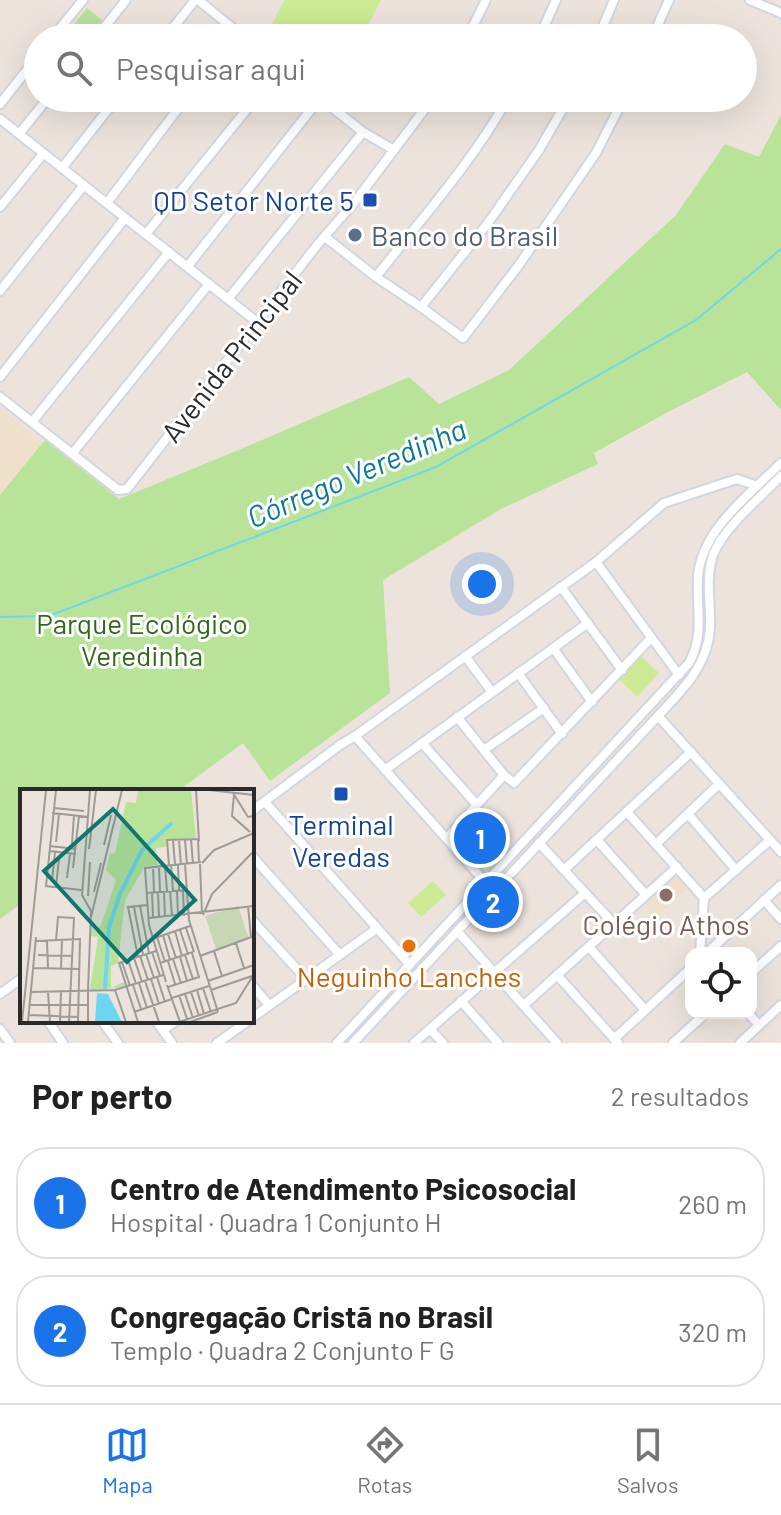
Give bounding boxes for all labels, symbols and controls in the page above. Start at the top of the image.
search box [24,24,757,112]
icon: search [52,46,96,90]
text: Pesquisar aqui [116,50,306,86]
place label: QD Setor Norte 5 [154,183,354,217]
marker: QD Setor Norte 5 [361,191,379,209]
place label: Banco do Brasil [371,218,558,252]
marker: Banco do Brasil [346,226,364,244]
street label: Avenida Principal [154,264,308,448]
water label: Córrego Veredinha [241,410,471,534]
your location [462,564,502,604]
park label: Parque Ecológico Veredinha [36,606,248,672]
marker: Terminal Veredas [332,785,350,803]
inset map [20,789,254,1023]
place label: Terminal Veredas [288,807,394,873]
pin: 1 [454,808,506,868]
pin: 2 [467,872,519,932]
marker: Colégio Athos [657,886,675,904]
place label: Colégio Athos [582,907,750,941]
marker: Neguinho Lanches [400,937,418,955]
map controls [685,947,757,1019]
button: locate [685,947,757,1019]
place label: Neguinho Lanches [297,959,521,993]
text: Por perto [32,1075,173,1116]
text: 2 resultados [611,1080,749,1111]
text: Centro de Atendimento Psicosocial [110,1170,576,1206]
text: 1 [55,1188,65,1219]
text: 260 m [678,1188,747,1219]
text: Hospital · Quadra 1 Conjunto H [110,1206,442,1237]
text: Congregação Cristã no Brasil [110,1298,493,1334]
text: 2 [53,1316,67,1347]
text: 320 m [678,1316,747,1347]
text: Templo · Quadra 2 Conjunto F G [110,1334,455,1365]
tab: Mapa [102,1423,153,1497]
tab: Rotas [357,1423,412,1497]
tab: Salvos [617,1423,679,1497]

